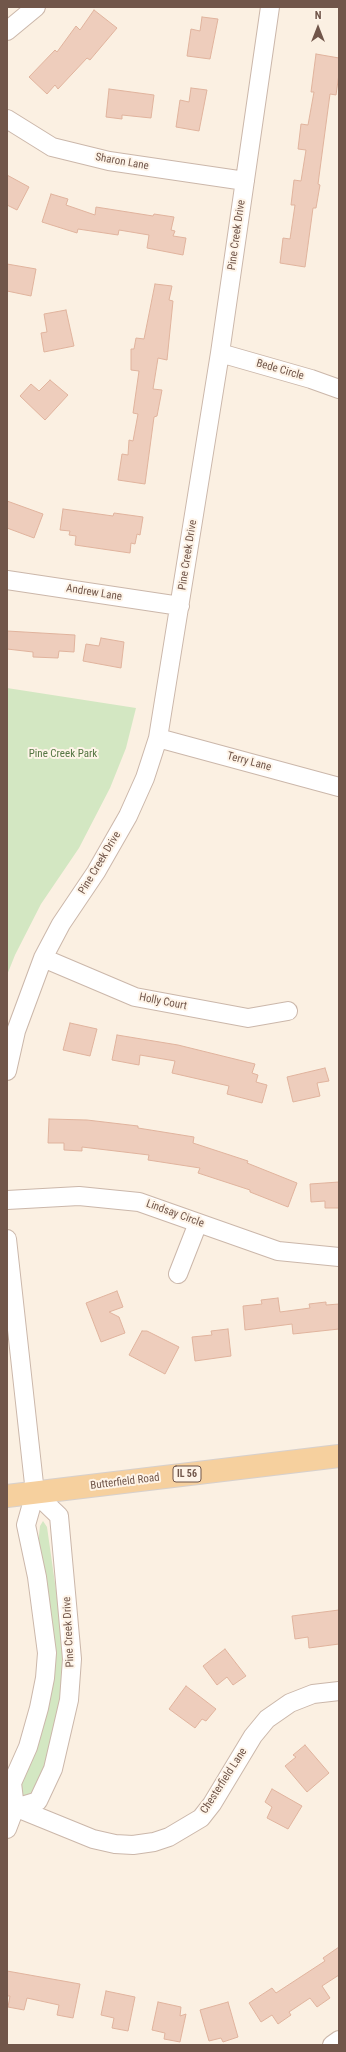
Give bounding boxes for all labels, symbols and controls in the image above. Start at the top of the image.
north arrow [298,8,338,48]
text: N [315,9,321,22]
street label: Sharon Lane [94,151,150,173]
street label: Pine Creek Drive [226,199,248,271]
street label: Bede Circle [255,357,305,383]
street label: Pine Creek Drive [176,519,200,591]
street label: Andrew Lane [65,582,123,604]
park label: Pine Creek Park [29,747,97,761]
street label: Terry Lane [225,750,273,774]
street label: Pine Creek Drive [76,829,124,897]
street label: Holly Court [138,991,188,1013]
street label: Lindsay Circle [144,1197,206,1231]
road number: IL 56 [173,1466,201,1482]
street label: Butterfield Road [90,1471,160,1493]
street label: Pine Creek Drive [61,1596,77,1668]
street label: Chesterfield Lane [198,1746,250,1816]

